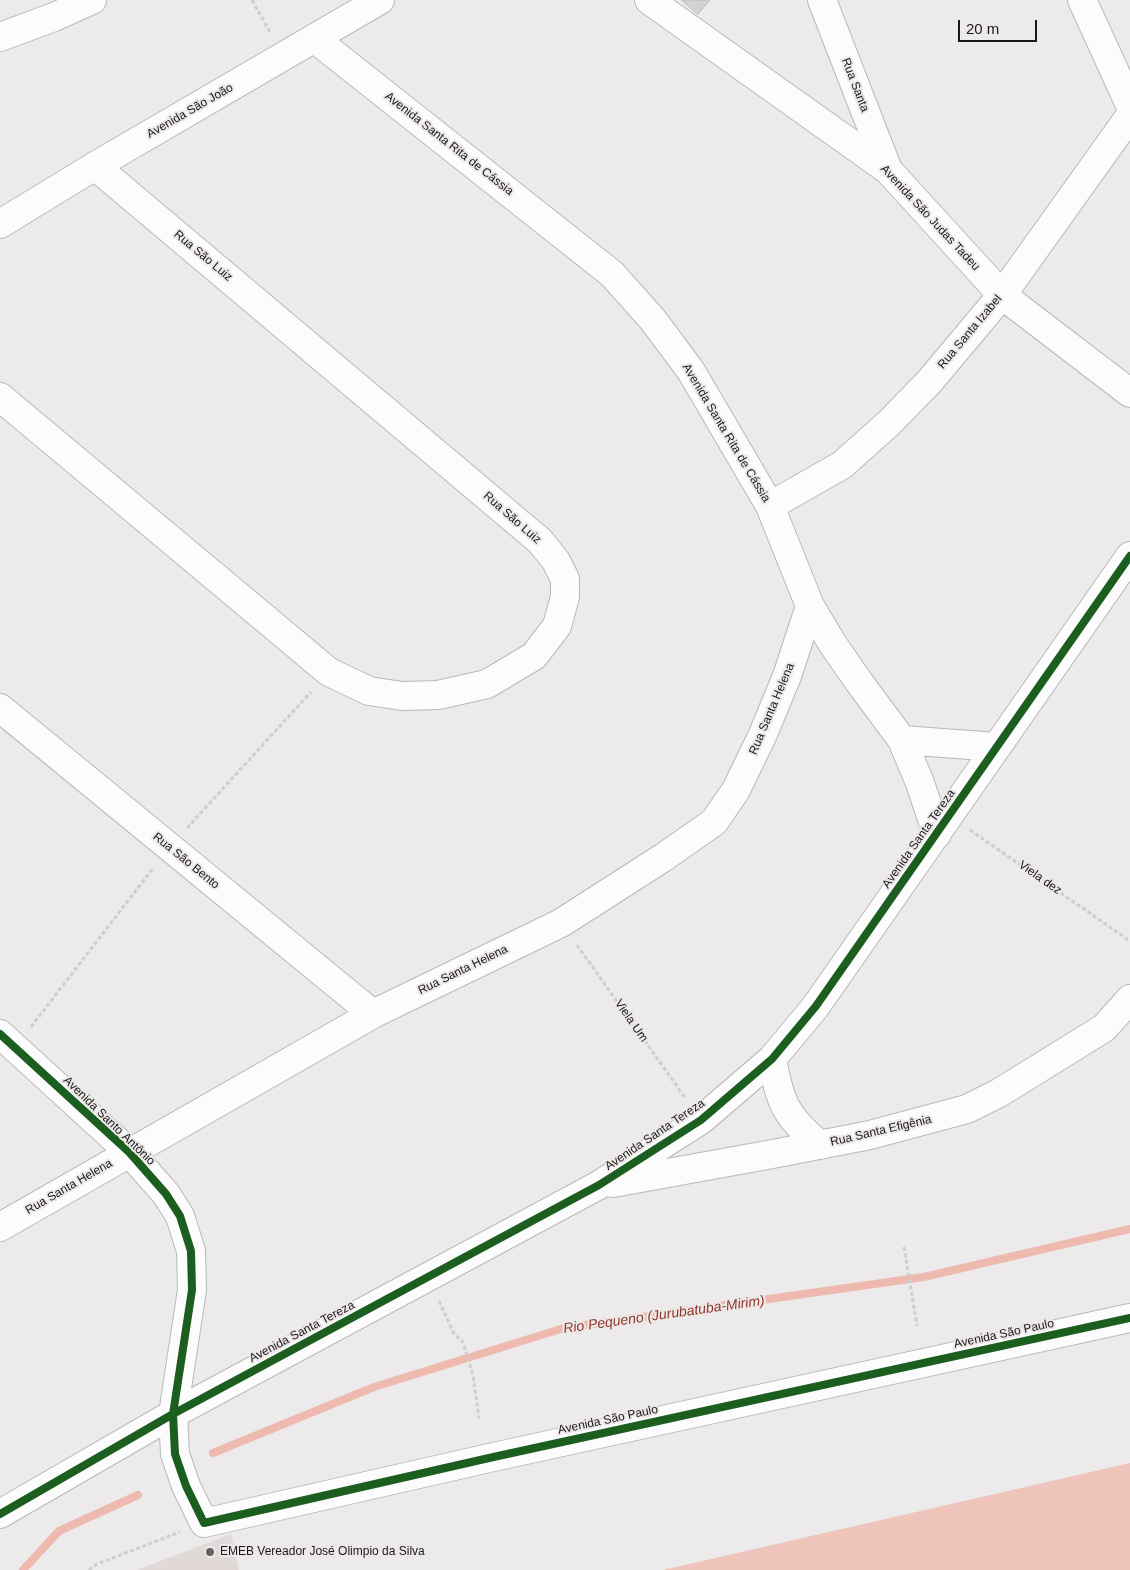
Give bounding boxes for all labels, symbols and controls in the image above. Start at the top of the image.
scale bar [960,10,1039,42]
text: 20 m [966,20,999,37]
street label: Rua Santa [838,56,872,114]
street label: Avenida São João [144,80,236,142]
street label: Avenida Santa Rita de Cássia [382,89,516,199]
street label: Avenida São Judas Tadeu [877,162,983,274]
street label: Rua São Luiz [171,227,235,285]
street label: Rua Santa Izabel [935,292,1005,372]
street label: Avenida Santa Rita de Cássia [679,361,773,505]
street label: Rua São Luiz [480,489,544,547]
street label: Rua Santa Helena [746,661,798,757]
street label: Avenida Santa Tereza [879,787,959,891]
street label: Rua São Bento [150,830,222,892]
street label: Viela dez [1016,858,1064,898]
street label: Rua Santa Helena [416,942,510,998]
street label: Viela Um [611,997,651,1045]
street label: Avenida Santo Antônio [60,1073,158,1169]
street label: Avenida Santa Tereza [602,1096,708,1174]
street label: Rua Santa Efigênia [829,1112,933,1150]
street label: Rua Santa Helena [23,1156,115,1218]
water label: Rio Pequeno (Jurubatuba-Mirim) [562,1293,766,1337]
street label: Avenida Santa Tereza [247,1298,357,1366]
street label: Avenida São Paulo [953,1316,1055,1352]
street label: Avenida São Paulo [557,1402,659,1438]
place label: EMEB Vereador José Olimpio da Silva [220,1545,425,1559]
marker: EMEB Vereador José Olimpio da Silva [204,1546,216,1558]

